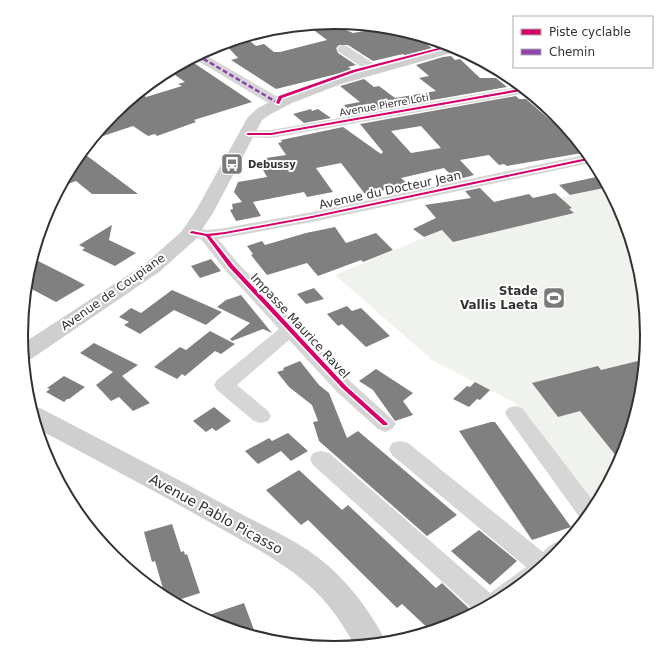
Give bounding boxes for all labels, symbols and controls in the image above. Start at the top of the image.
legend [513,16,653,68]
text: Piste cyclable [549,25,631,39]
text: Chemin [549,45,595,59]
street label: Avenue Pierre Loti [339,92,429,118]
bus stop icon: Debussy [219,151,245,177]
place label: Debussy [248,159,296,170]
street label: Avenue du Docteur Jean [318,168,462,212]
street label: Avenue de Coupiane [58,251,168,333]
street label: Impasse Maurice Ravel [248,271,352,381]
place label: Stade Vallis Laeta [460,284,538,312]
sports icon: Stade Vallis Laeta [541,285,567,311]
street label: Avenue Pablo Picasso [146,471,286,557]

